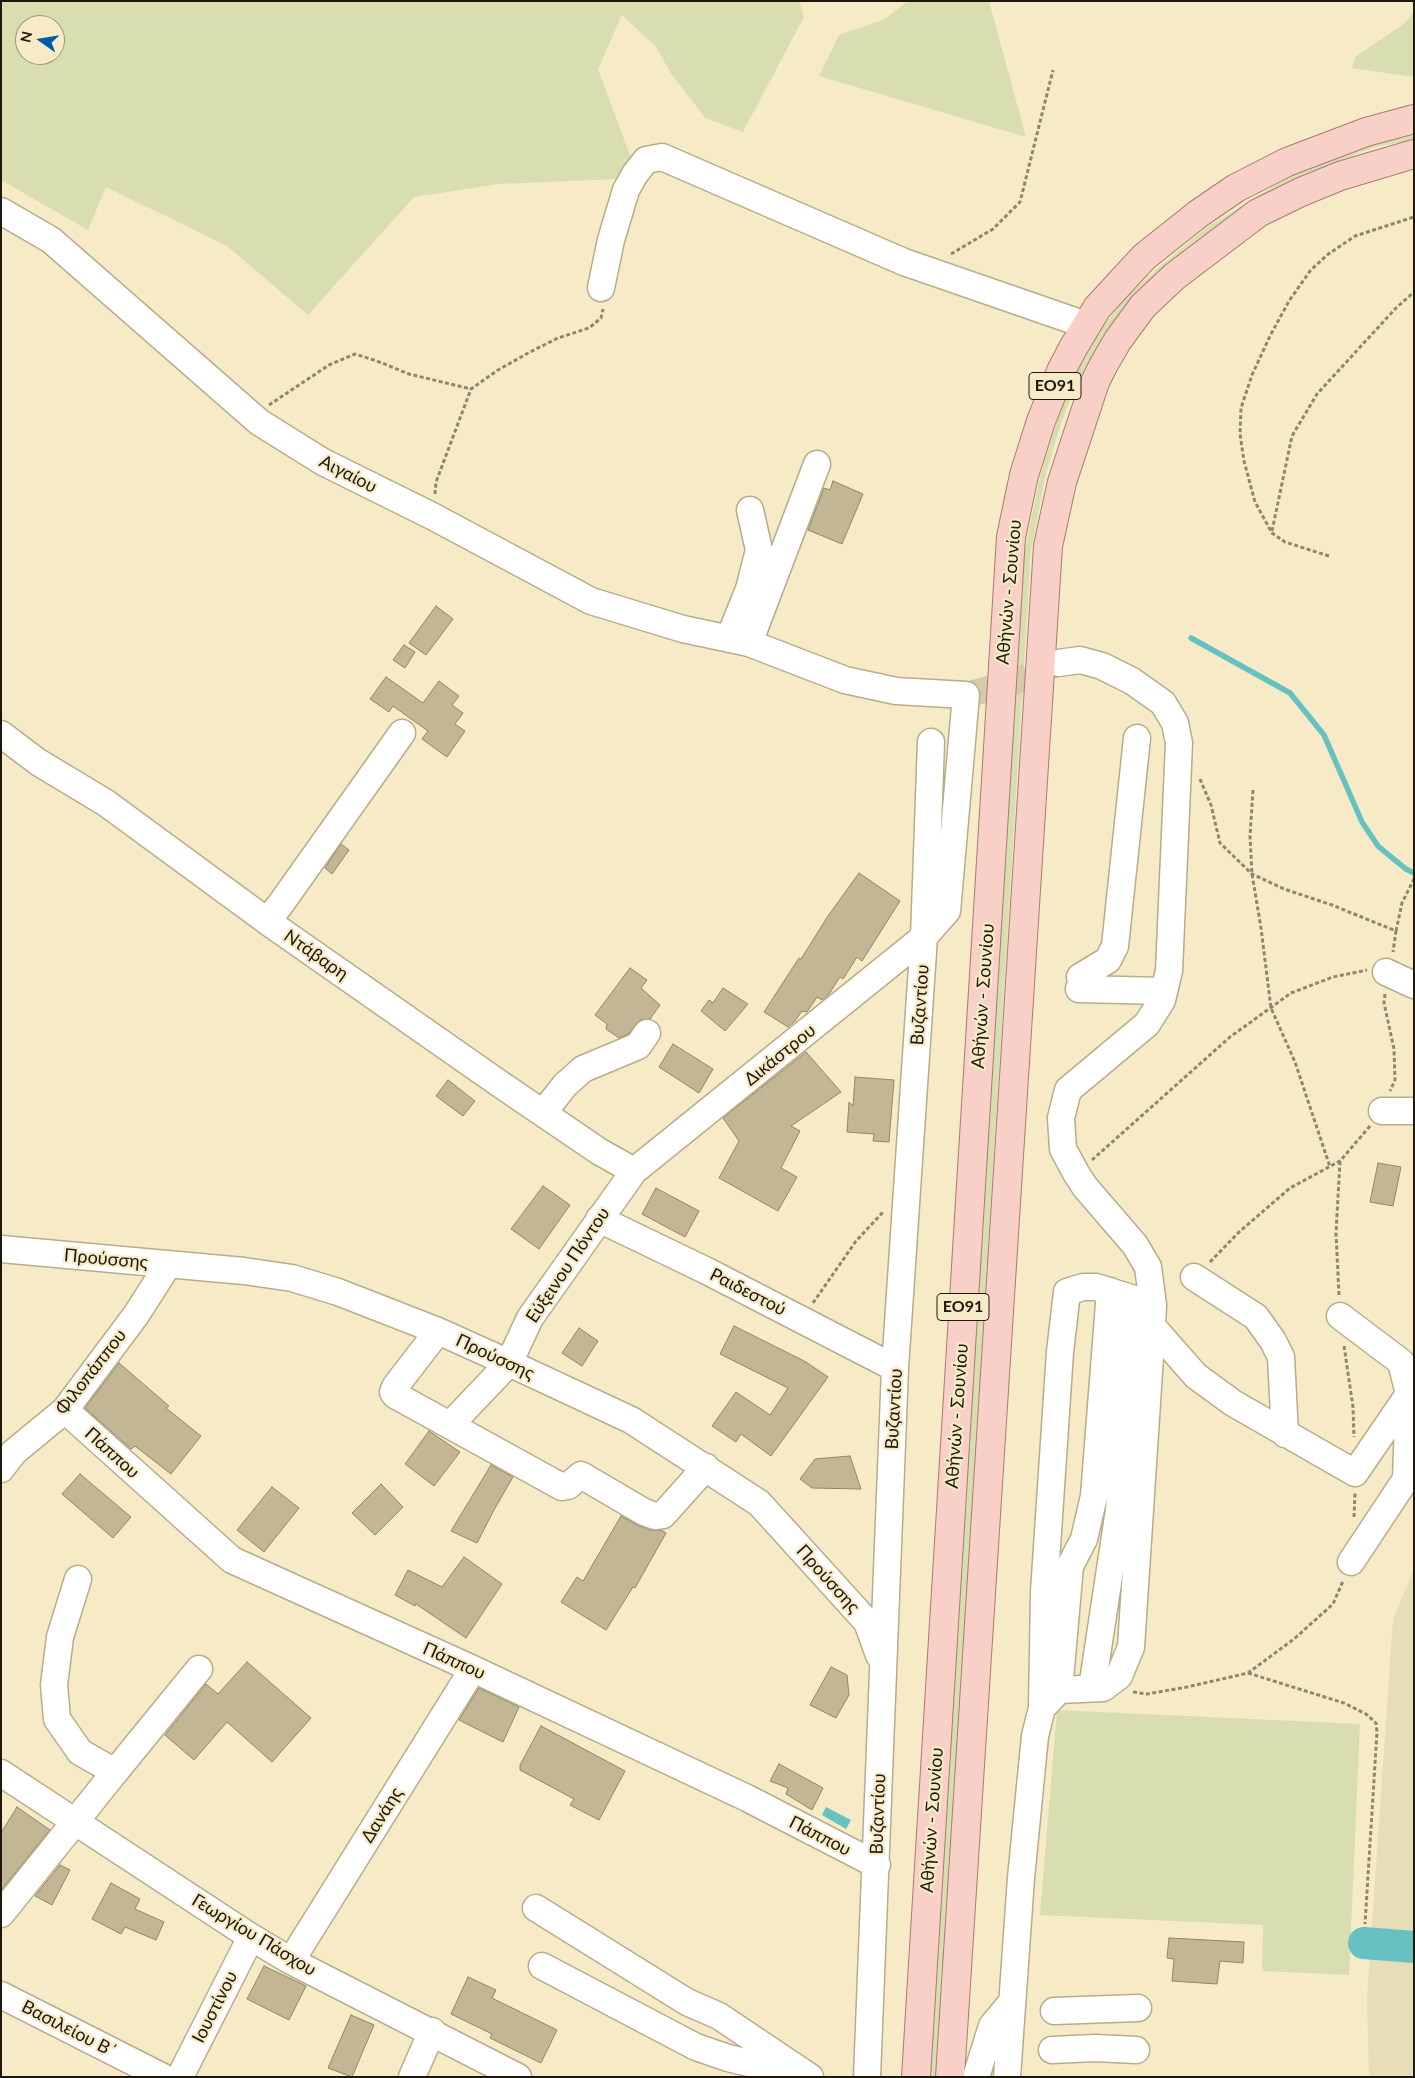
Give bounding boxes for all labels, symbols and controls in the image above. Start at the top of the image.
north arrow [15,15,65,65]
text: N [16,30,35,44]
road number: ΕΟ91 [1029,372,1081,400]
street label: Αιγαίου [316,450,380,498]
street label: Αθήνών - Σουνίου [992,519,1026,665]
street label: Αθήνών - Σουνίου [967,923,999,1069]
street label: Ντάβαρη [280,925,352,985]
street label: Βυζαντίου [906,964,934,1046]
street label: Δικάστρου [740,1020,820,1090]
street label: Εύξεινου Πόντου [521,1203,615,1327]
street label: Προύσσης [63,1245,149,1273]
street label: Ραιδεστού [706,1264,790,1320]
road number: ΕΟ91 [937,1294,989,1320]
street label: Φιλοπάππου [51,1325,131,1419]
street label: Προύσσης [452,1329,538,1385]
street label: Αθήνών - Σουνίου [941,1343,973,1489]
street label: Βυζαντίου [881,1368,907,1450]
street label: Πάππου [80,1423,144,1483]
street label: Προύσσης [792,1540,864,1618]
street label: Πάππου [419,1638,489,1684]
street label: Αθήνών - Σουνίου [916,1747,948,1893]
street label: Βυζαντίου [866,1773,890,1855]
street label: Δανάης [357,1783,407,1847]
street label: Πάππου [786,1811,854,1861]
street label: Γεωργίου Πάσχου [188,1889,320,1981]
street label: Ιουστίνου [188,1967,242,2047]
street label: Βασιλείου Β΄ [18,1996,120,2062]

